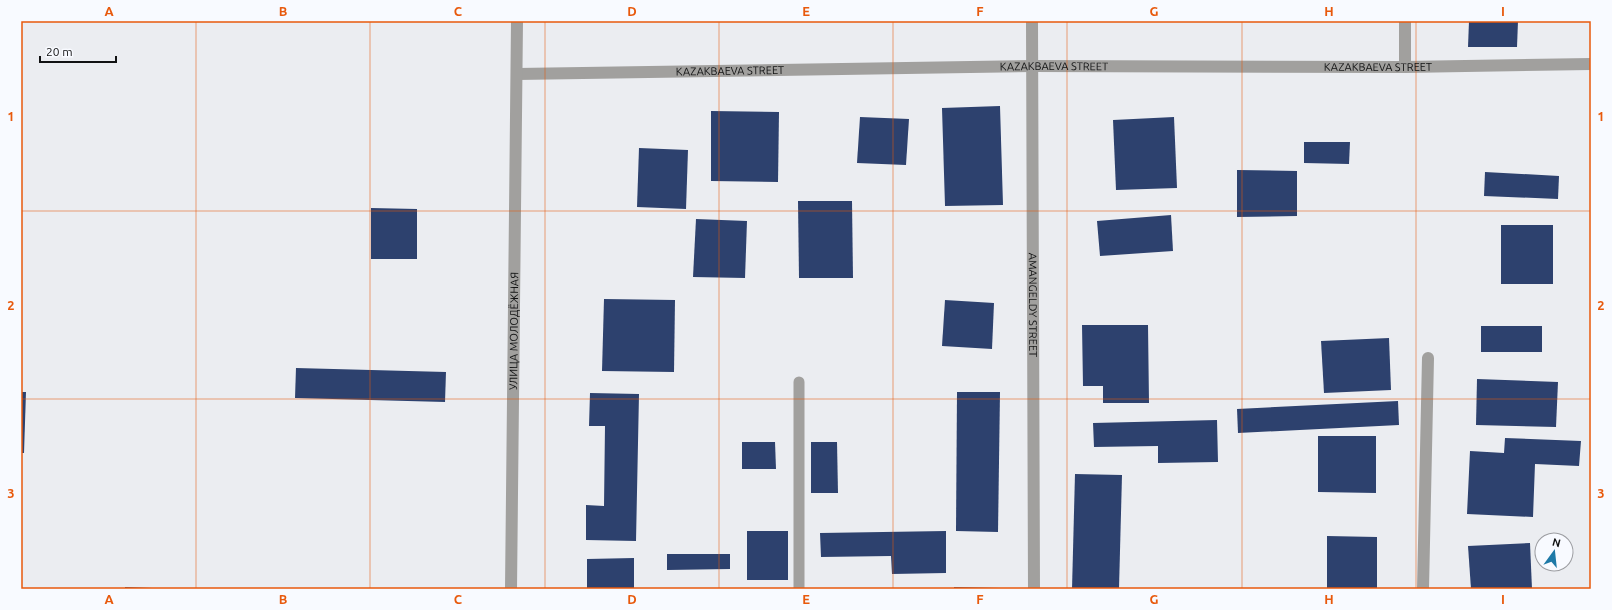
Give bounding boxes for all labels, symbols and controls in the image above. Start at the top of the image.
text: A [104,4,114,18]
text: B [279,4,288,18]
text: C [454,4,463,18]
text: D [627,4,637,18]
text: E [802,4,810,18]
text: F [976,4,984,18]
text: G [1150,4,1159,18]
text: H [1324,4,1334,18]
text: I [1501,4,1505,18]
scale bar [40,38,116,64]
text: 20 m [46,45,73,58]
street label: KAZAKBAEVA STREET [1000,60,1108,72]
street label: KAZAKBAEVA STREET [1324,61,1432,73]
street label: KAZAKBAEVA STREET [676,64,784,78]
text: 1 [7,109,15,123]
text: 1 [1597,109,1605,123]
street label: AMANGELDY STREET [1027,253,1039,357]
street label: УЛИЦА МОЛОДЁЖНАЯ [507,272,520,390]
text: 2 [7,298,15,312]
text: 2 [1597,298,1605,312]
text: 3 [7,486,15,500]
text: 3 [1597,486,1605,500]
north arrow [1534,532,1574,572]
text: N [1551,535,1562,549]
text: A [104,592,114,606]
text: B [279,592,288,606]
text: C [454,592,463,606]
text: D [627,592,637,606]
text: E [802,592,810,606]
text: F [976,592,984,606]
text: G [1150,592,1159,606]
text: H [1324,592,1334,606]
text: I [1501,592,1505,606]

